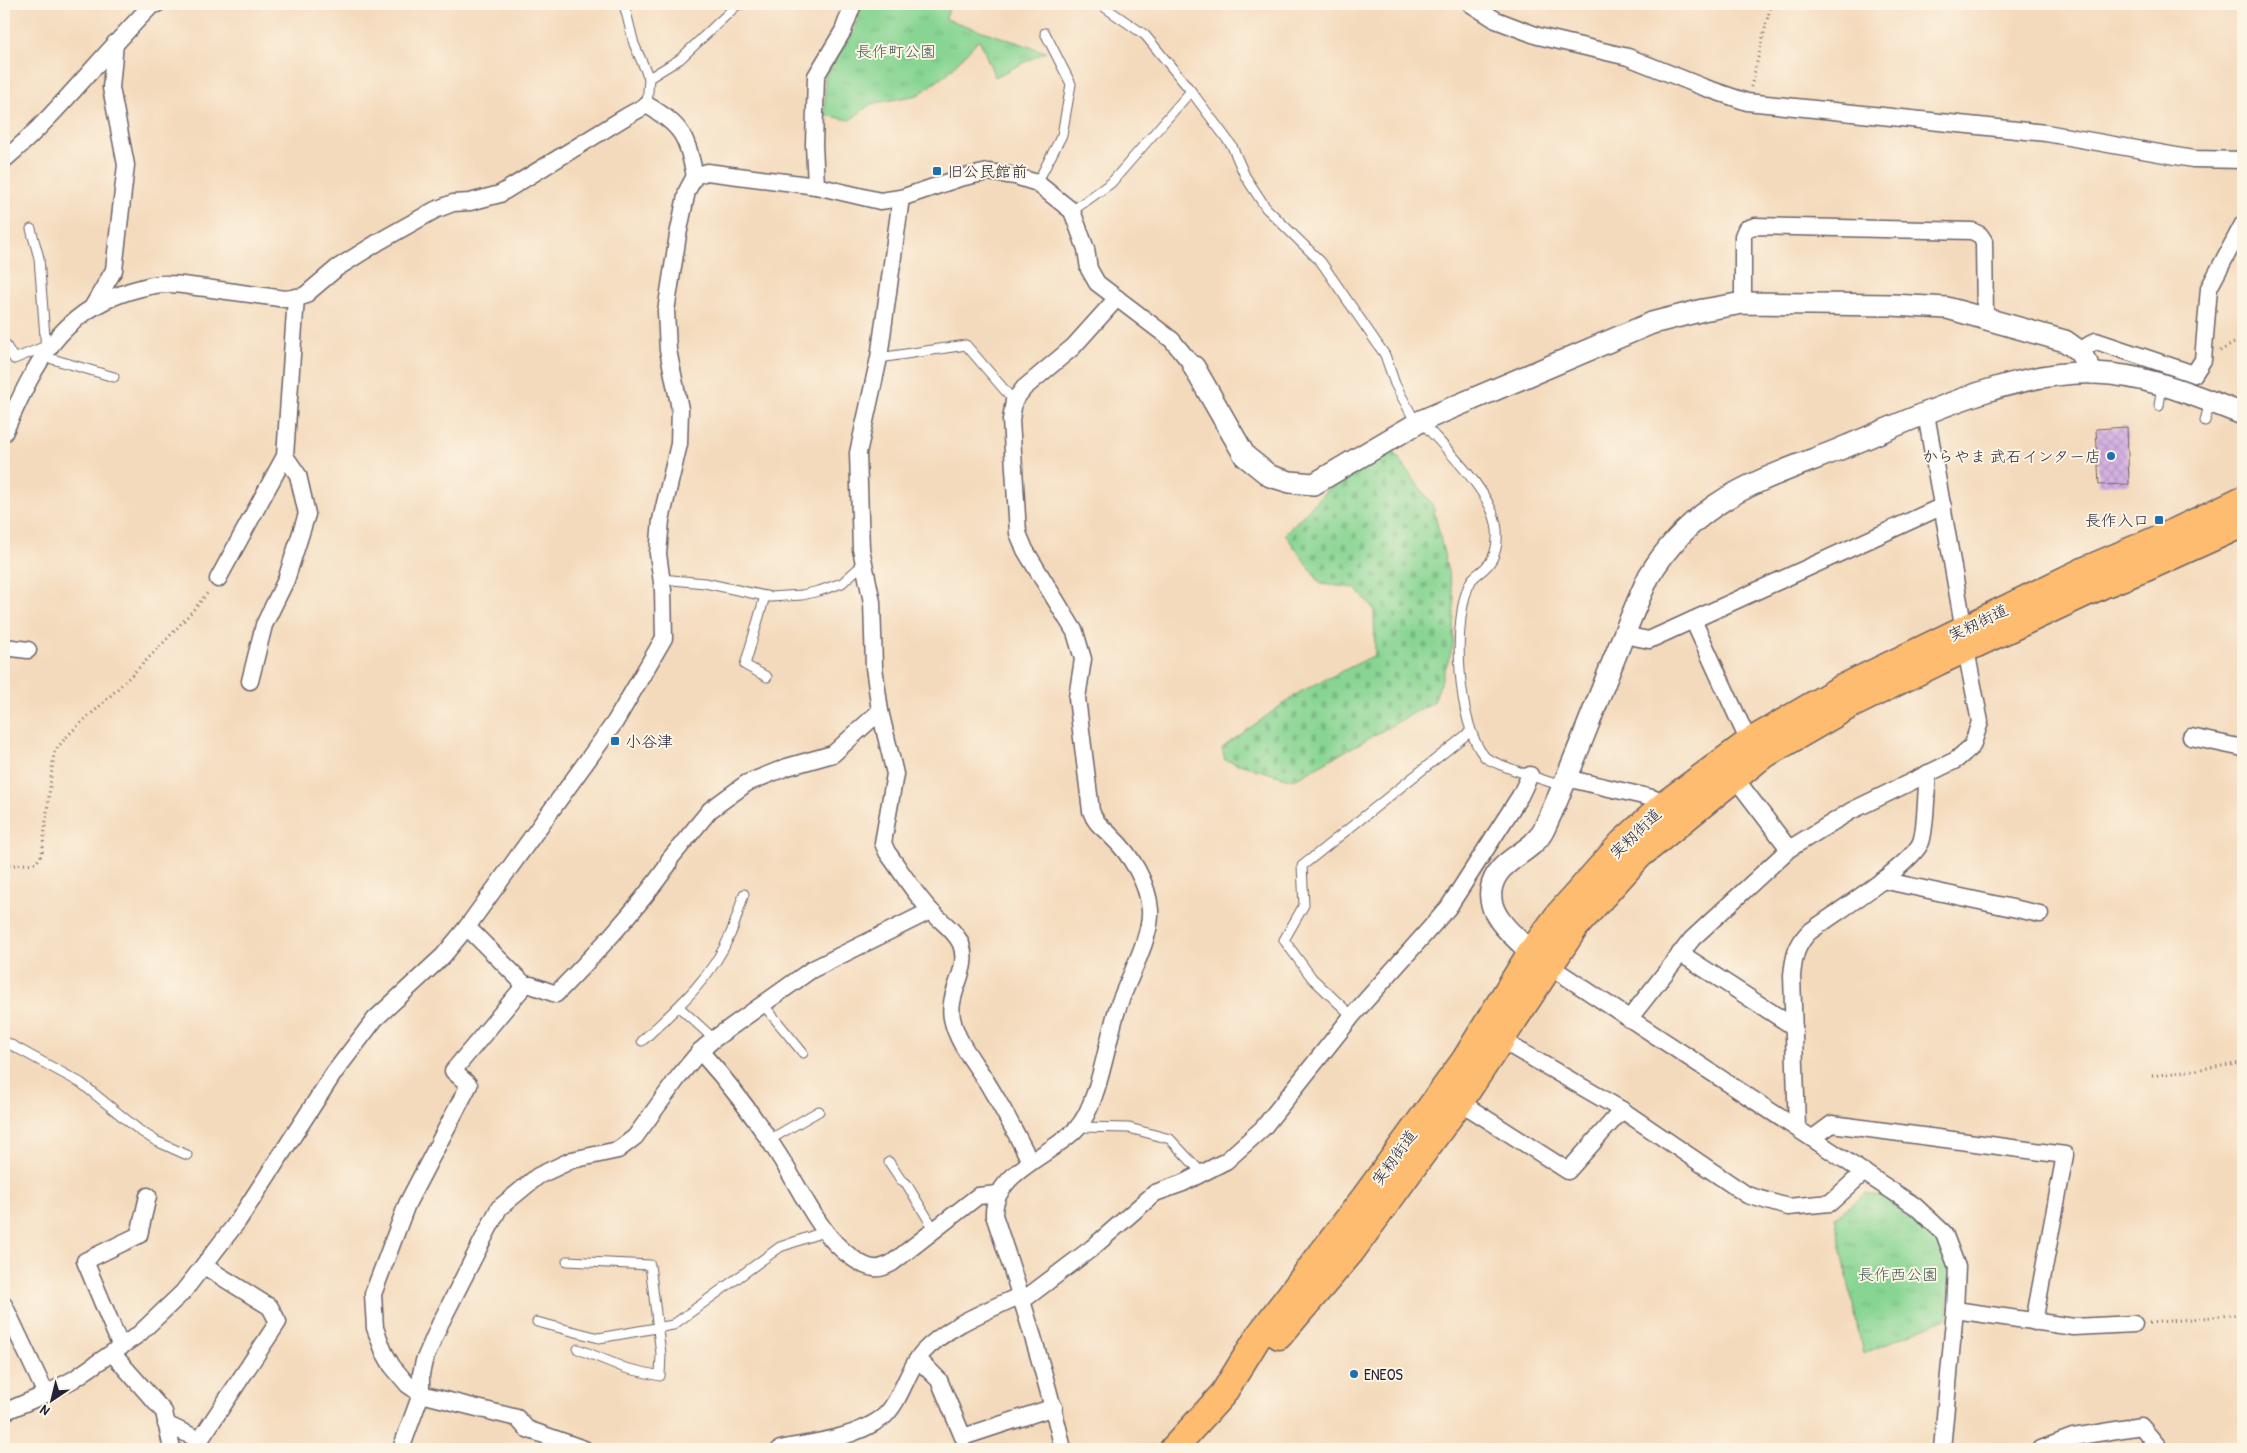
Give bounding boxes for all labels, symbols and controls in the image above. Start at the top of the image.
park label: 長作町公園 [856,40,936,62]
place label: 旧公民館前 [947,160,1027,182]
marker: 旧公民館前 [931,165,943,177]
place label: からやま 武石インター店 [1922,445,2101,467]
marker: からやま 武石インター店 [2105,450,2117,462]
place label: 長作入口 [2085,509,2149,531]
marker: 長作入口 [2153,514,2165,526]
street label: 実籾街道 [1944,598,2012,646]
place label: 小谷津 [625,730,673,752]
marker: 小谷津 [609,735,621,747]
street label: 実籾街道 [1604,803,1666,863]
street label: 実籾街道 [1366,1125,1422,1189]
park label: 長作西公園 [1858,1263,1938,1285]
place label: ENEOS [1364,1363,1404,1385]
marker: ENEOS [1348,1368,1360,1380]
north arrow [28,1376,78,1426]
text: N [35,1401,53,1421]

